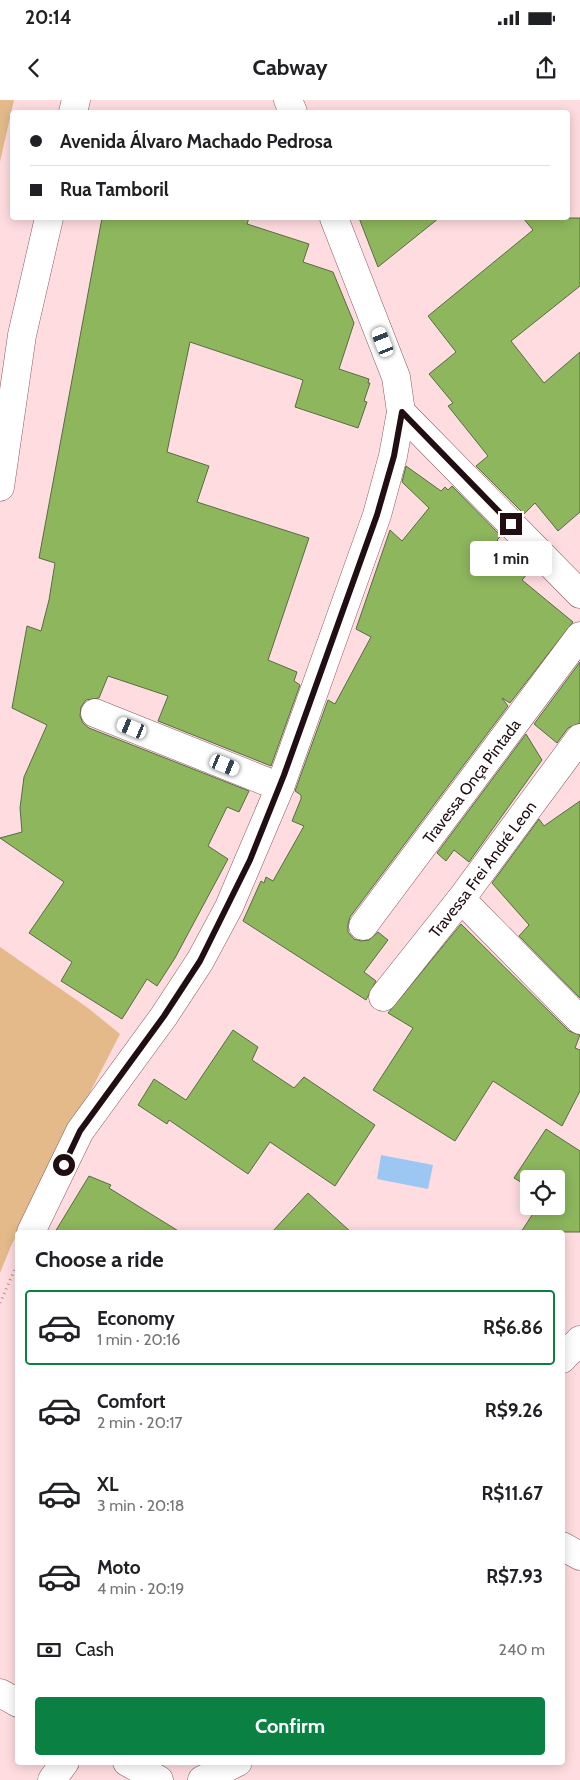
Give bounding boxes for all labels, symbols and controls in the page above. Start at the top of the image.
text: 20:14 [25,6,72,29]
icon: back [20,54,48,82]
text: Cabway [253,54,327,81]
icon: share [532,54,560,82]
text: Avenida Álvaro Machado Pedrosa [60,130,332,153]
text: Rua Tamboril [60,178,169,201]
car [370,325,395,359]
route end [500,513,522,535]
callout: 1 min [470,542,552,576]
text: 1 min [493,549,529,568]
car [115,715,148,741]
street label: Travessa Onça Pintada [419,715,525,847]
car [208,752,241,778]
street label: Travessa Frei André Leon [425,797,540,941]
route start [53,1154,75,1176]
map controls [520,1170,565,1215]
button: locate [520,1170,565,1215]
text: Choose a ride [35,1246,164,1273]
icon: car [37,1305,82,1350]
text: Economy [97,1307,175,1330]
text: R$6.86 [483,1316,543,1339]
text: 1 min · 20:16 [97,1330,180,1349]
icon: car [37,1388,82,1433]
text: Comfort [97,1390,166,1413]
text: R$9.26 [485,1399,543,1422]
text: 2 min · 20:17 [97,1413,183,1432]
icon: car [37,1471,82,1516]
text: XL [97,1473,118,1496]
text: R$11.67 [481,1482,543,1505]
text: 3 min · 20:18 [97,1496,184,1515]
icon: car [37,1554,82,1599]
text: Moto [97,1556,141,1579]
text: R$7.93 [486,1565,543,1588]
text: 4 min · 20:19 [97,1579,184,1598]
icon: cash [35,1636,63,1664]
text: Cash [75,1638,114,1661]
text: 240 m [499,1640,545,1659]
button: Confirm [35,1697,545,1755]

